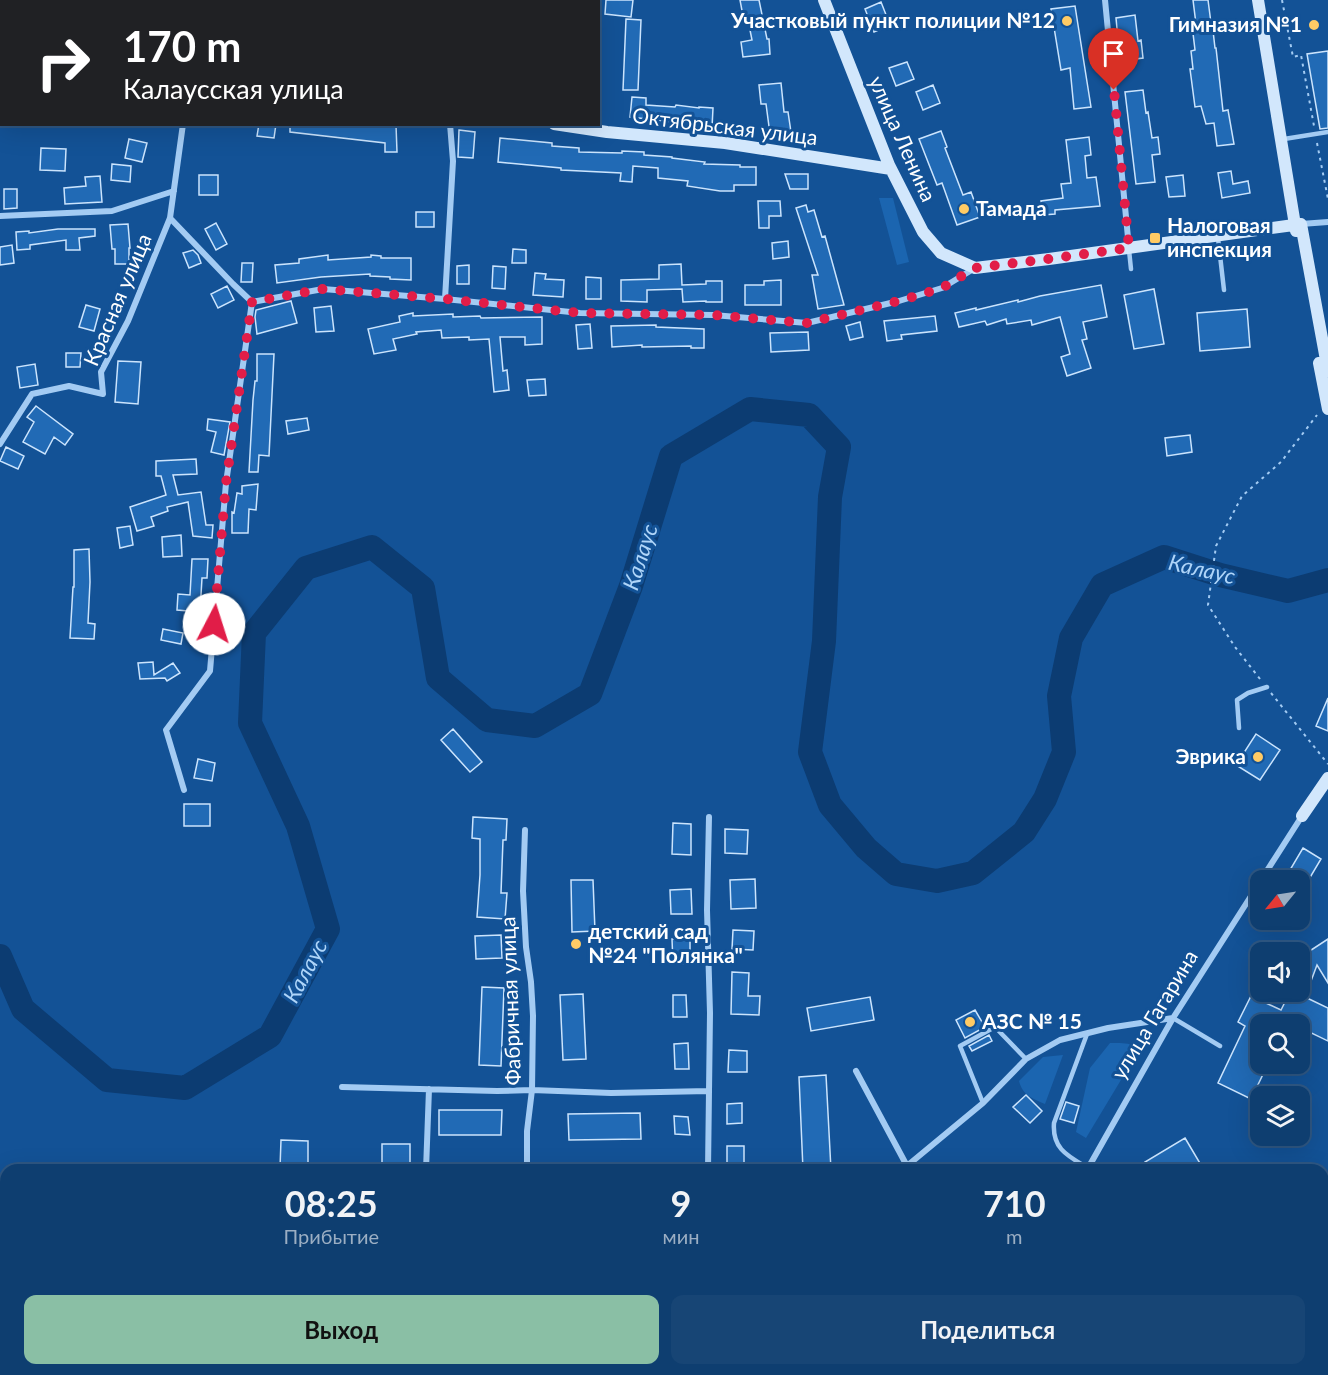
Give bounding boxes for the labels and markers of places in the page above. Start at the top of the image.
place label: Участковый пункт полиции №12 [730,7,1055,32]
place label: Гимназия №1 [1169,11,1302,36]
marker: Участковый пункт полиции №12 [1060,14,1074,28]
marker: Гимназия №1 [1307,18,1321,32]
pin [1088,28,1139,90]
place label: Тамада [976,195,1047,220]
marker: Тамада [957,202,971,216]
place label: Налоговая инспекция [1167,212,1272,261]
marker: Налоговая инспекция [1148,231,1162,245]
place label: Эврика [1175,743,1246,768]
marker: Эврика [1251,750,1265,764]
place label: детский сад №24 "Полянка" [588,918,743,967]
marker: детский сад №24 "Полянка" [569,937,583,951]
place label: АЗС № 15 [981,1008,1082,1033]
marker: АЗС № 15 [963,1015,977,1029]

